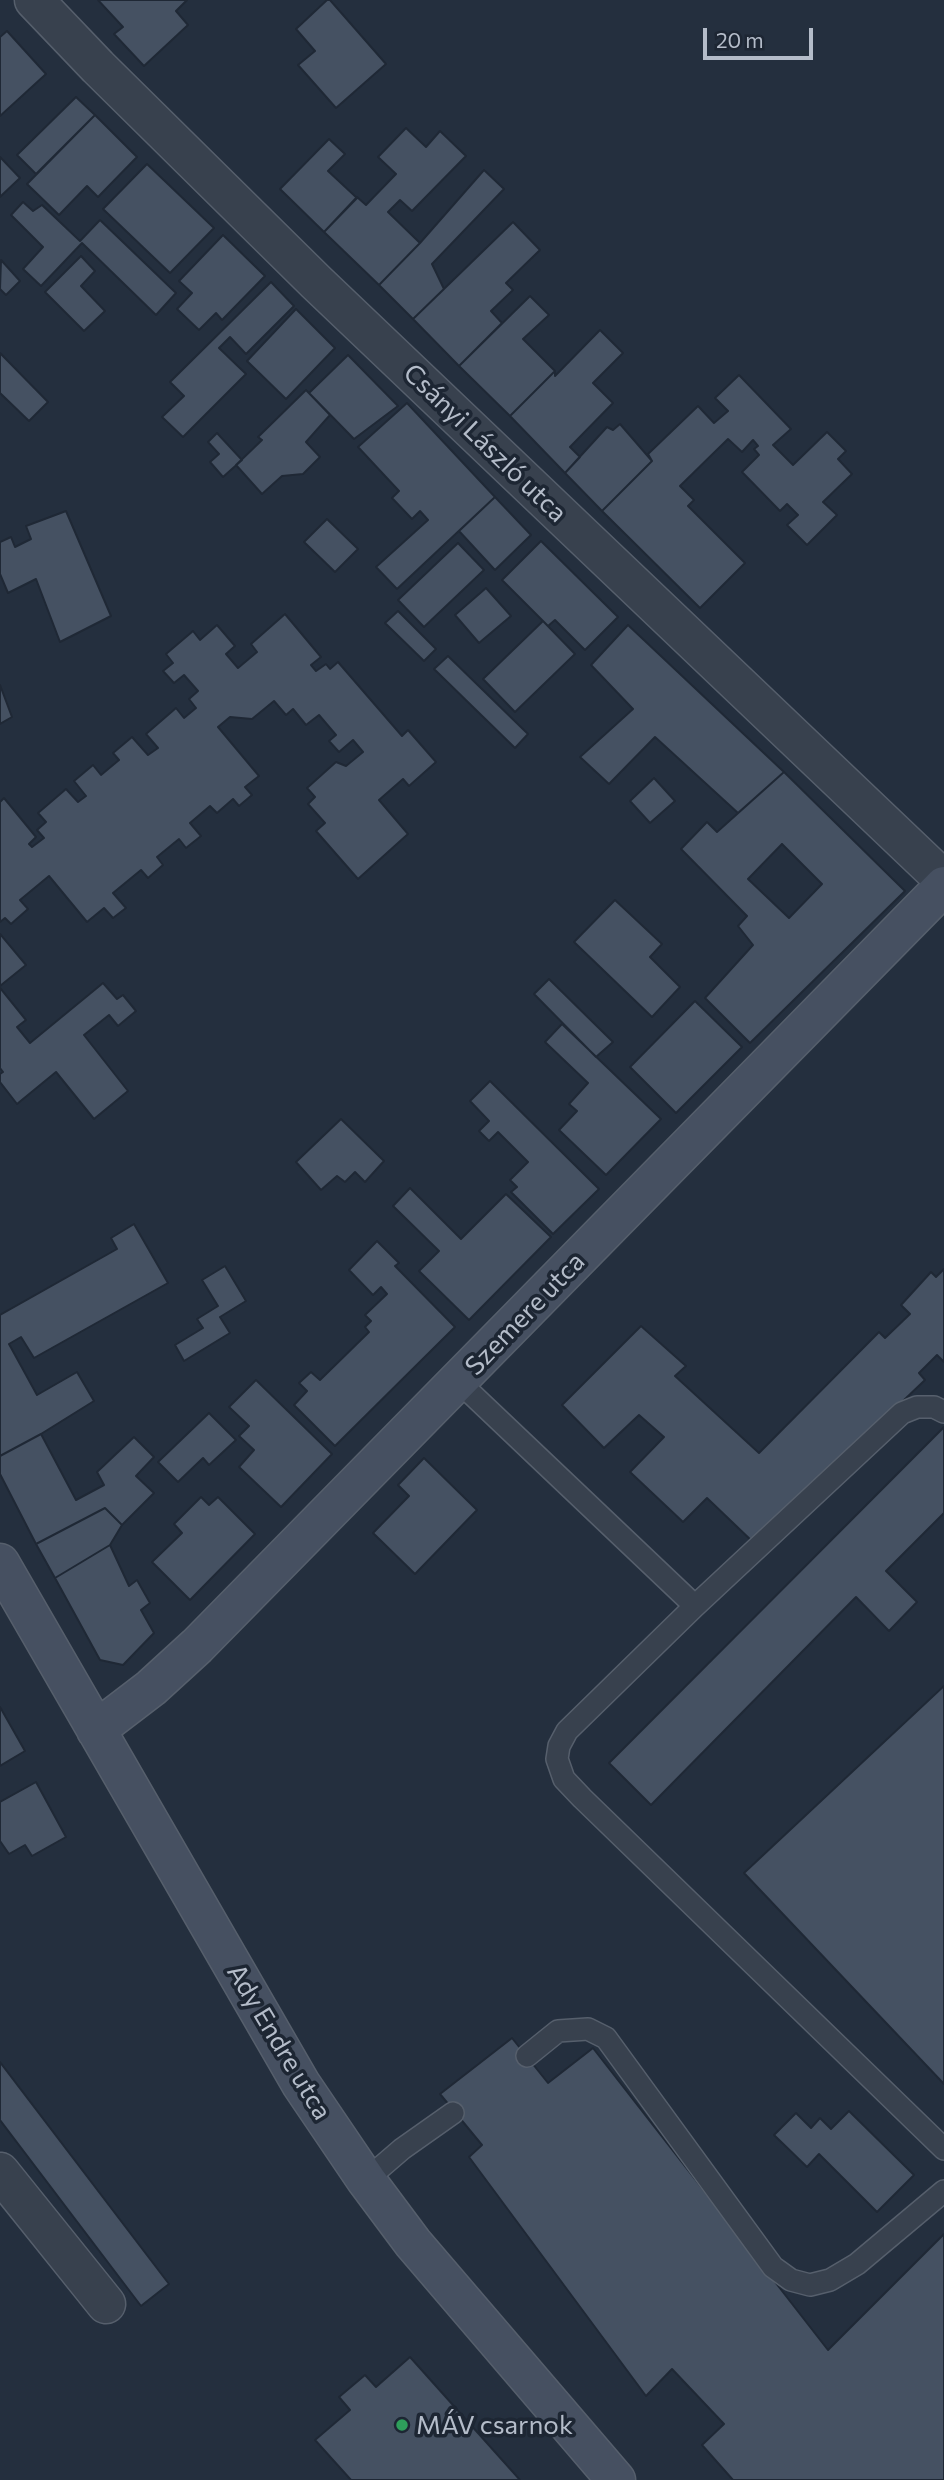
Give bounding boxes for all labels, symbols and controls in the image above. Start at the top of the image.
scale bar [706,14,816,58]
text: 20 m [716,27,764,52]
street label: Csányi László utca [397,357,573,529]
street label: Szemere utca [459,1246,591,1382]
street label: Ady Endre utca [220,1958,338,2126]
place label: MÁV csarnok [416,2409,573,2441]
marker: MÁV csarnok [394,2417,410,2433]

